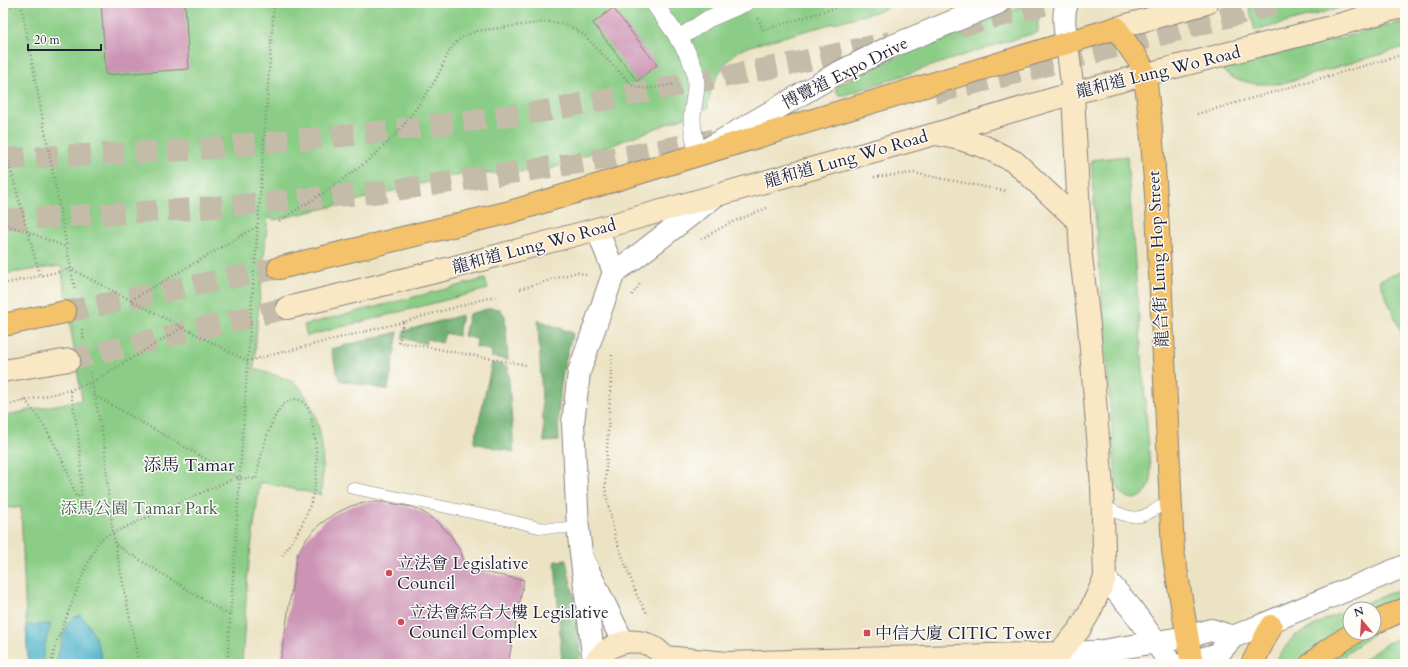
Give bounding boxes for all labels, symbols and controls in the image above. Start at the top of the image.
scale bar [28,26,101,52]
street label: 博覽道 Expo Drive [778,31,912,115]
text: 20 m [34,32,61,48]
street label: 龍和道 Lung Wo Road [1073,40,1243,104]
street label: 龍和道 Lung Wo Road [762,125,930,193]
street label: 龍合街 Lung Hop Street [1142,169,1174,348]
street label: 龍和道 Lung Wo Road [449,213,619,279]
district label: 添馬 Tamar [143,453,235,478]
park label: 添馬公園 Tamar Park [60,497,219,520]
place label: 立法會 Legislative Council [397,552,529,595]
marker: 立法會 Legislative Council [384,568,394,578]
place label: 立法會綜合大樓 Legislative Council Complex [409,601,609,644]
north arrow [1342,601,1382,641]
text: N [1352,603,1366,621]
marker: 立法會綜合大樓 Legislative Council Complex [396,617,406,627]
place label: 中信大廈 CITIC Tower [875,622,1052,645]
marker: 中信大廈 CITIC Tower [862,628,872,638]

